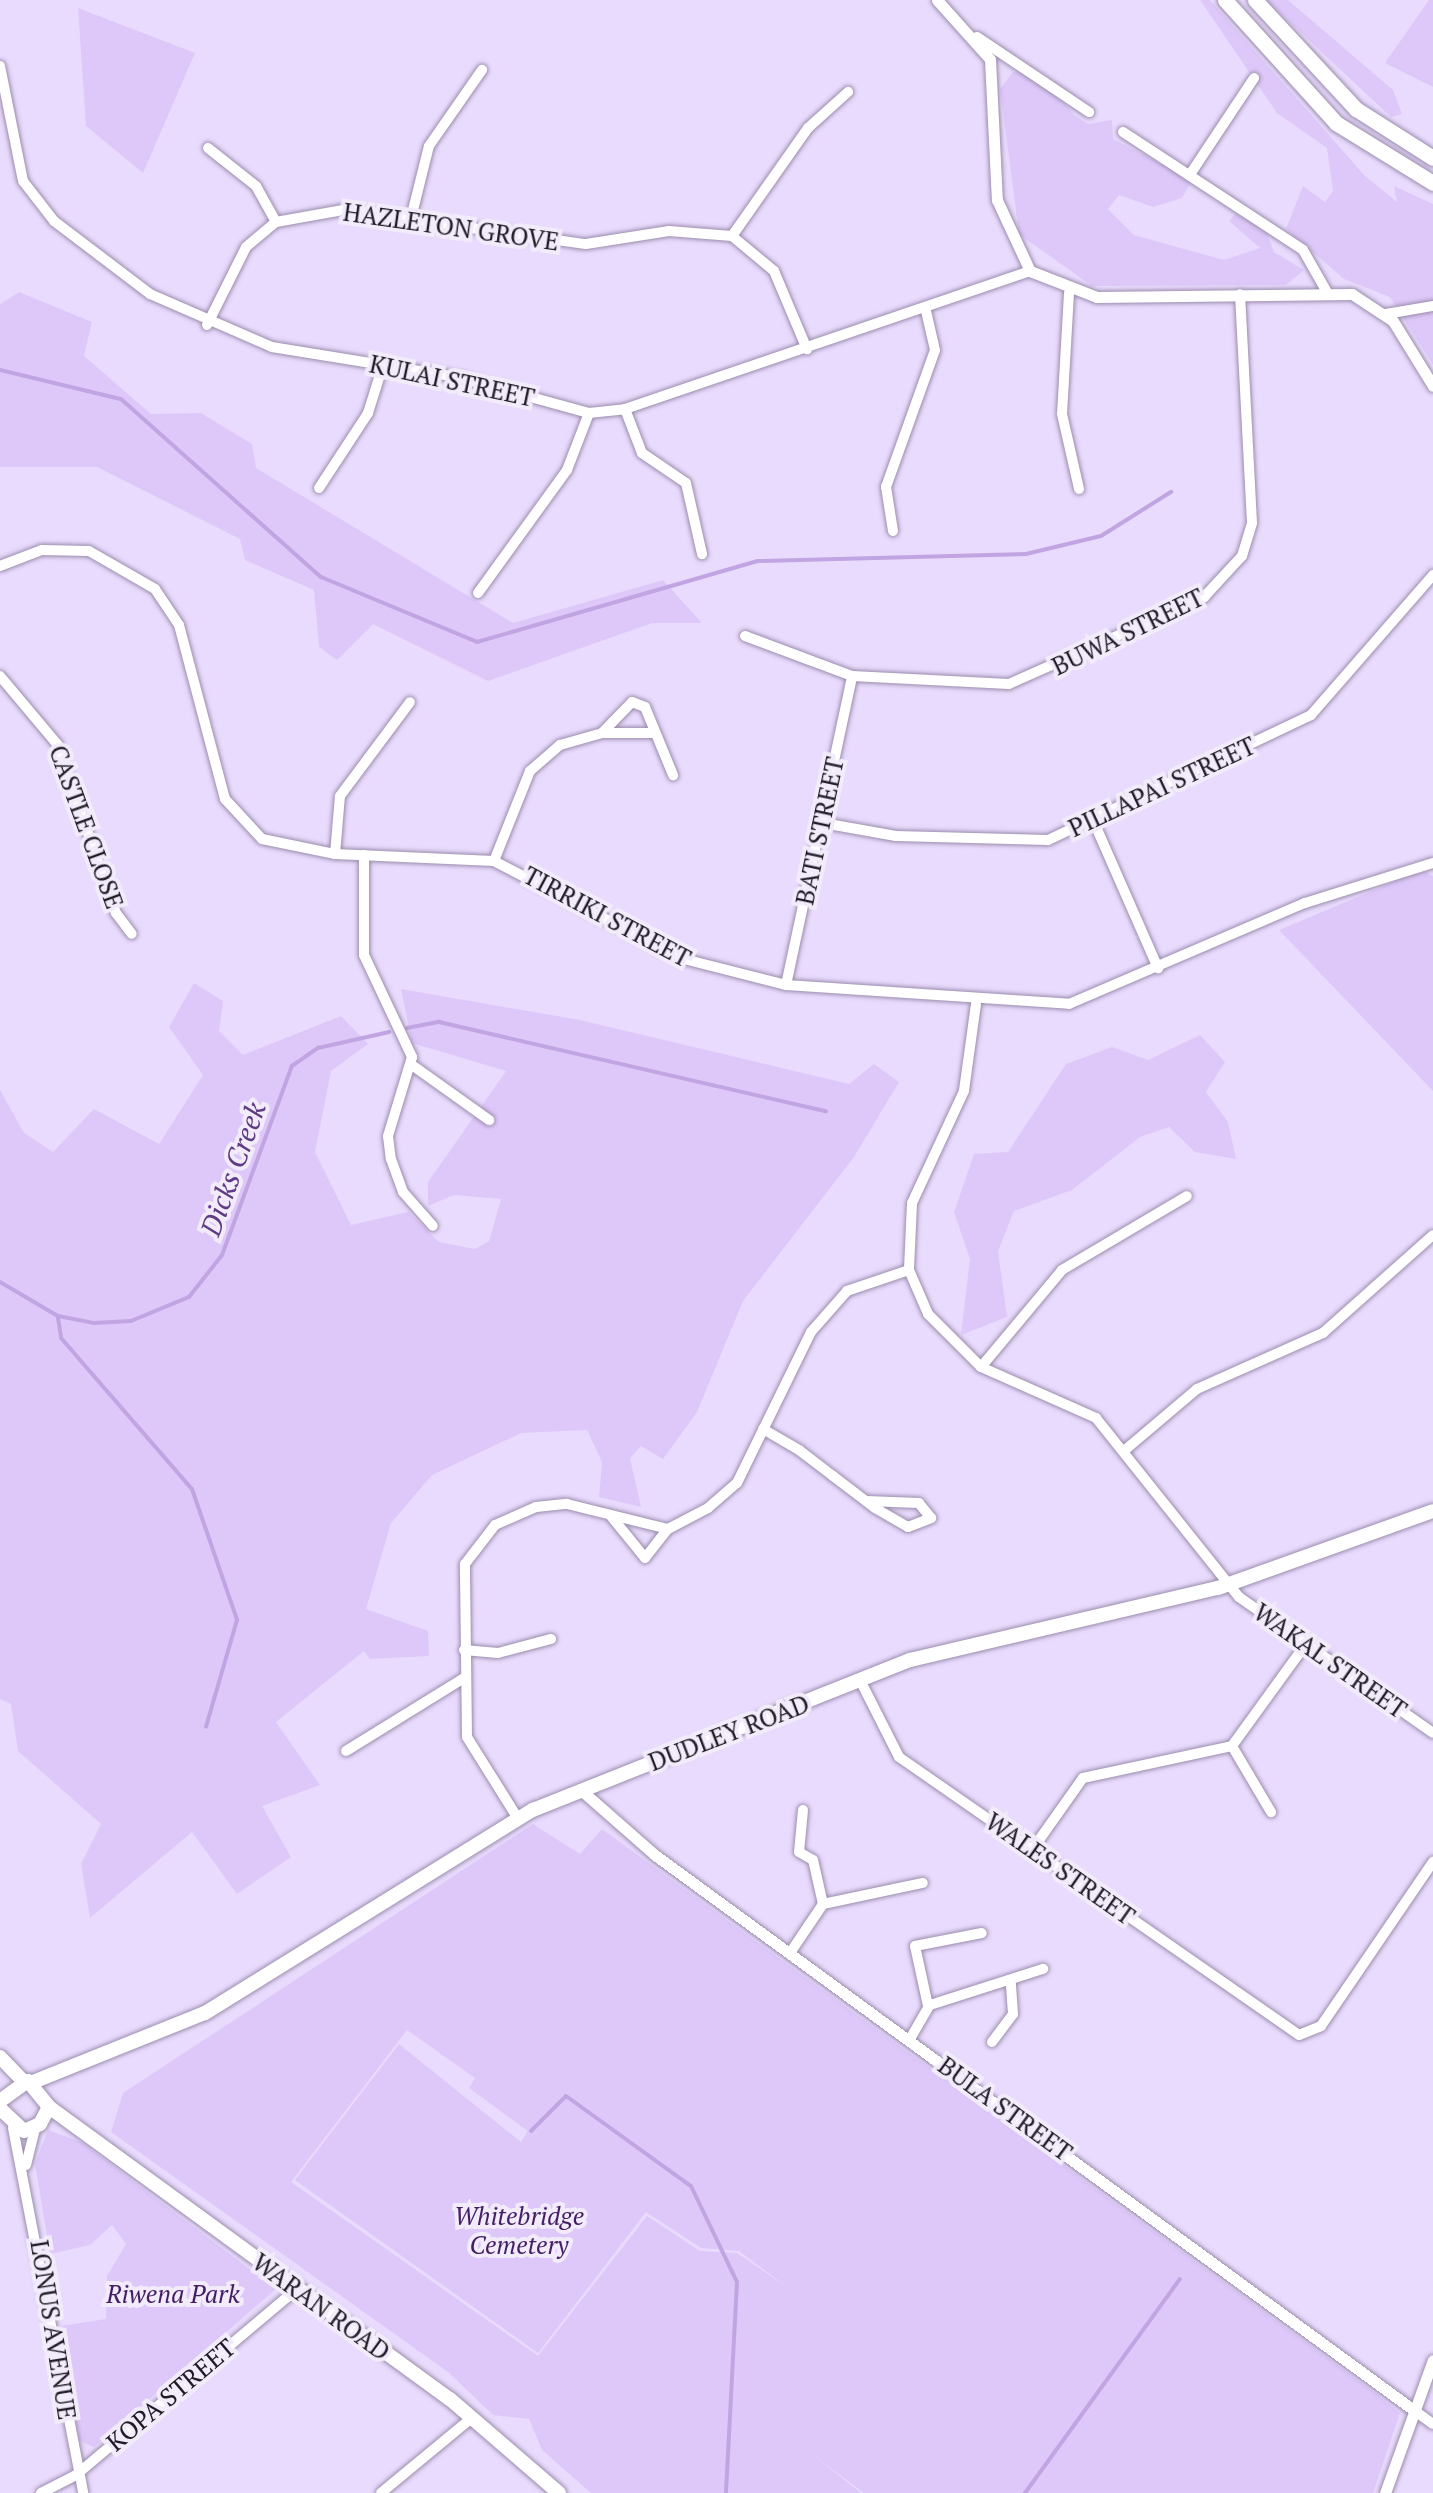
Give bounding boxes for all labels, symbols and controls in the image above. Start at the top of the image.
street label: HAZLETON GROVE [341,197,561,257]
street label: KULAI STREET [367,349,537,413]
street label: BUWA STREET [1047,582,1209,682]
street label: PILLAPAI STREET [1064,731,1260,843]
street label: CASTLE CLOSE [43,741,129,913]
street label: BATI STREET [790,754,850,908]
street label: TIRRIKI STREET [518,860,696,974]
water label: Dicks Creek [193,1098,273,1240]
street label: WAKAL STREET [1248,1597,1412,1725]
street label: DUDLEY ROAD [644,1689,814,1777]
street label: WALES STREET [980,1806,1140,1932]
street label: BULA STREET [932,2050,1078,2168]
park label: Whitebridge Cemetery [454,2202,584,2261]
street label: LONUS AVENUE [24,2238,82,2422]
street label: WARAN ROAD [246,2247,396,2367]
park label: Riwena Park [106,2279,240,2309]
street label: KOPA STREET [100,2332,242,2458]

